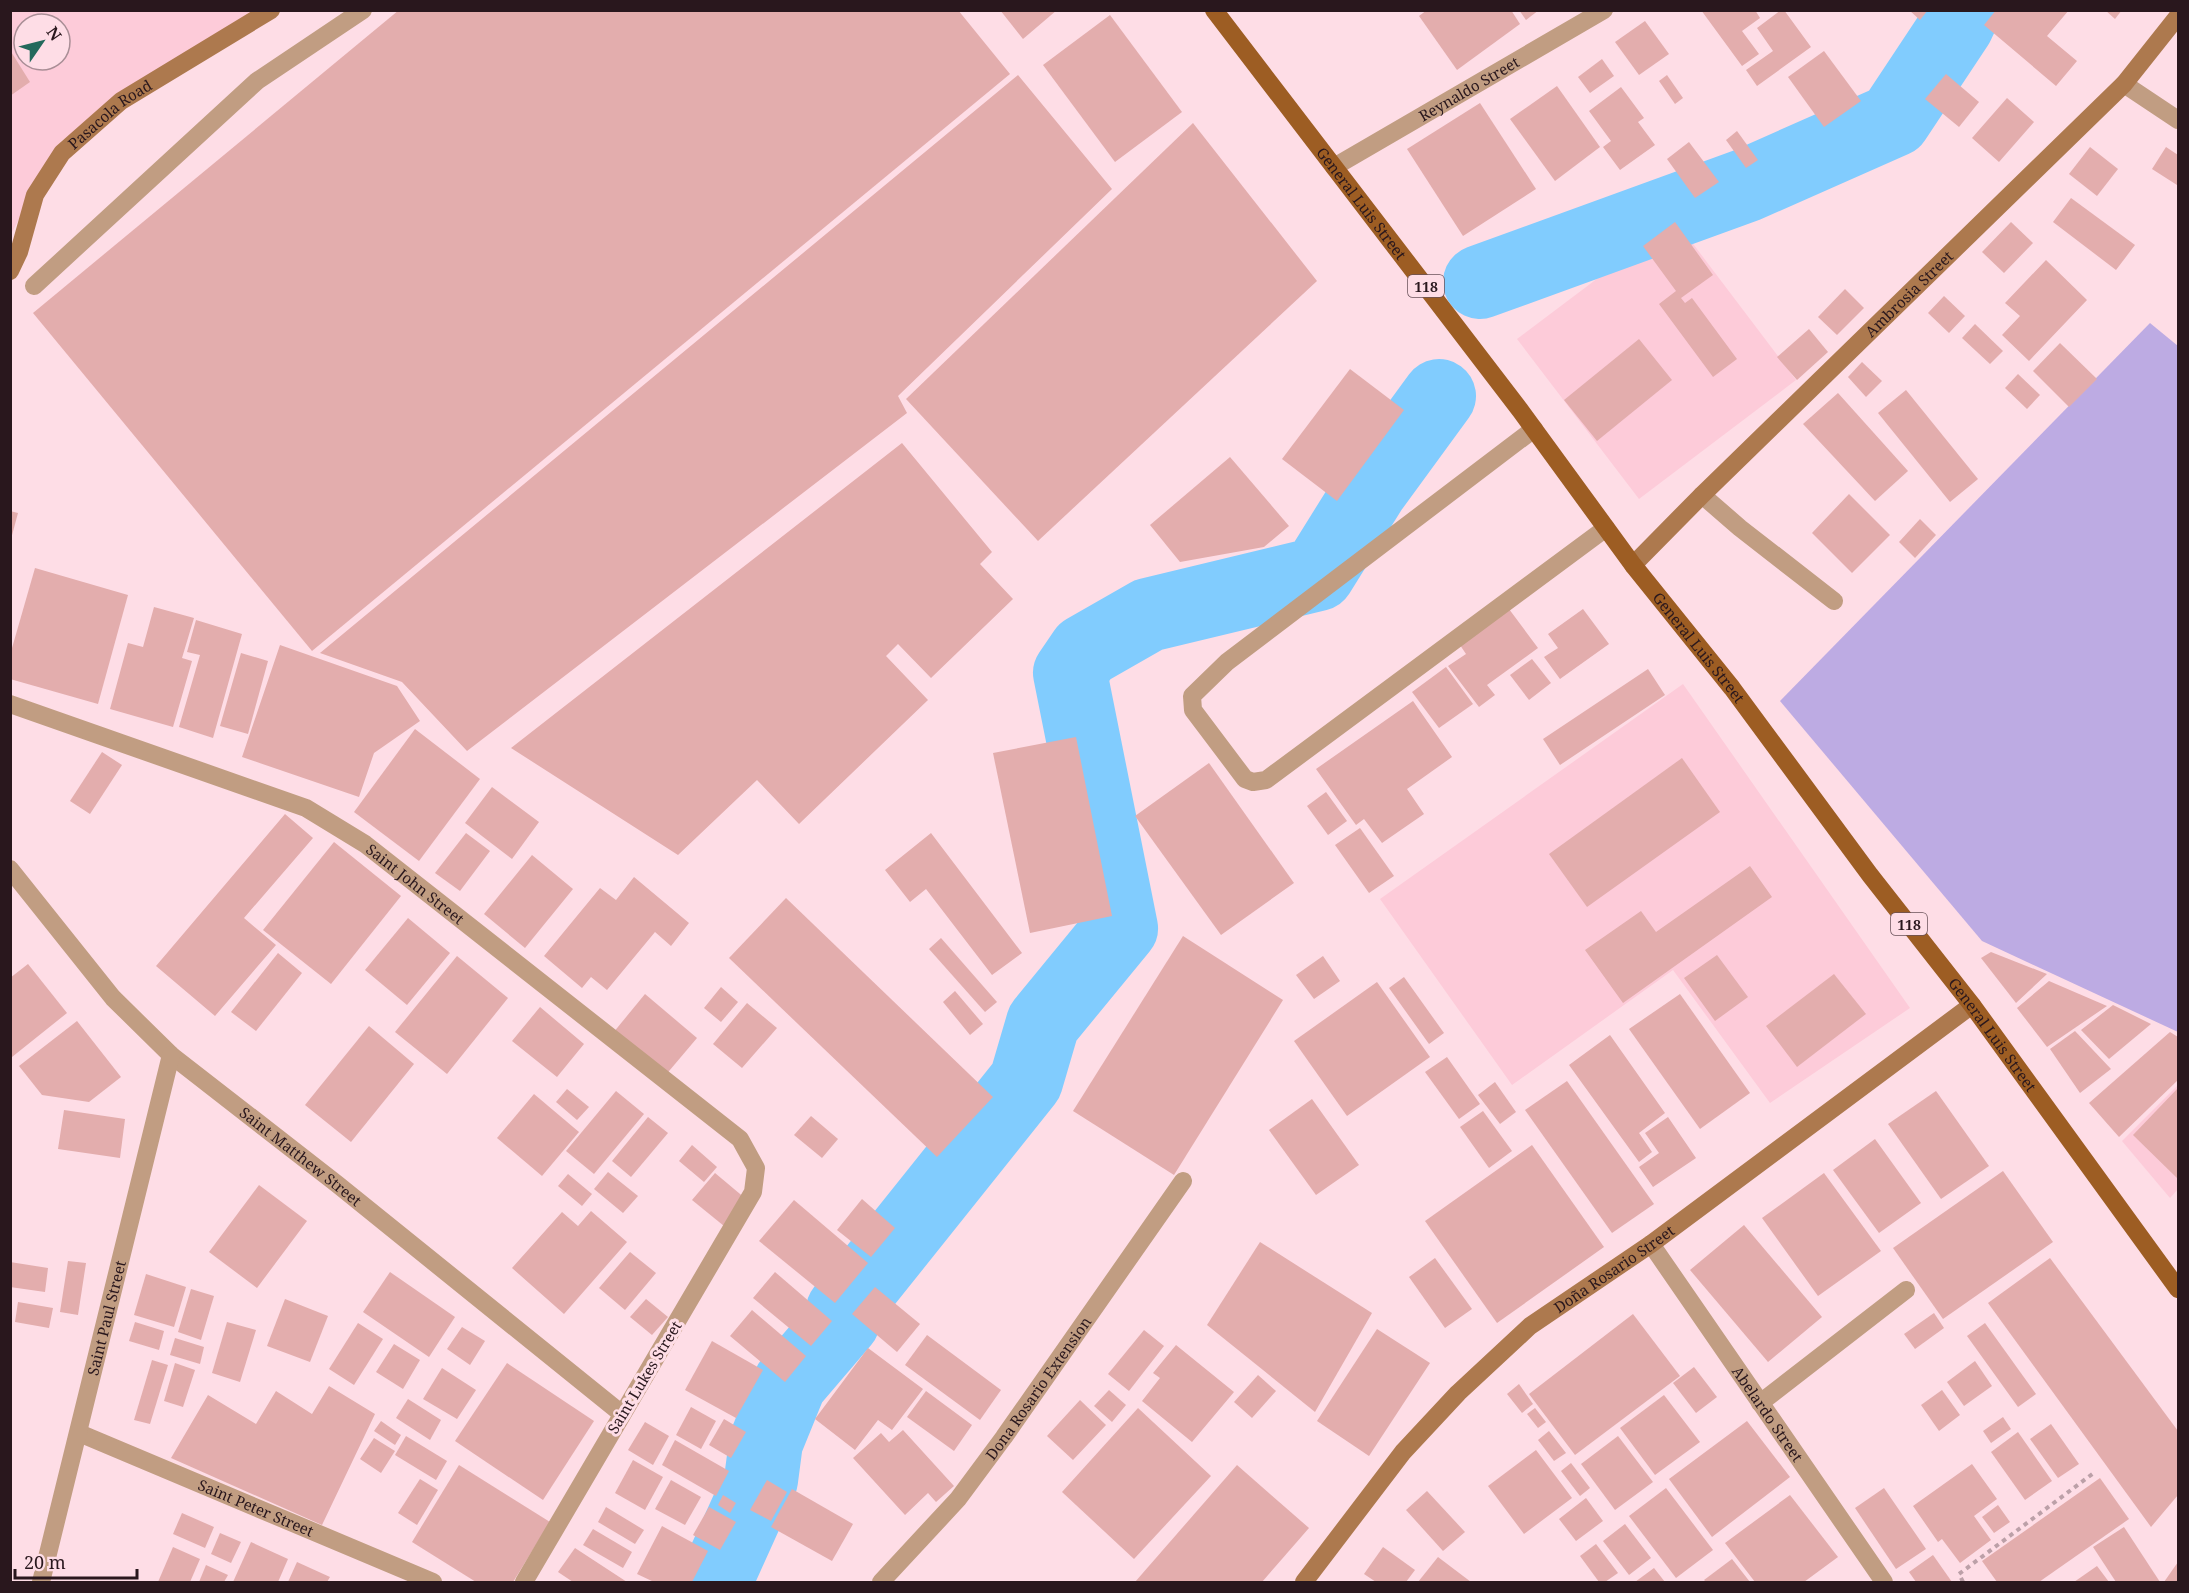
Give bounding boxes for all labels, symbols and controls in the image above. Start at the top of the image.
north arrow [12,12,72,72]
text: N [42,22,67,45]
street label: Reynaldo Street [1415,52,1523,126]
street label: Pasacola Road [64,75,155,153]
street label: General Luis Street [1312,143,1411,263]
street label: Ambrosia Street [1860,246,1957,341]
road number: 118 [1408,275,1444,297]
street label: General Luis Street [1649,588,1749,707]
street label: Saint John Street [362,839,468,928]
road number: 118 [1891,913,1927,935]
street label: General Luis Street [1944,973,2041,1095]
street label: Saint Matthew Street [236,1102,366,1210]
street label: Doña Rosario Street [1550,1220,1678,1317]
street label: Saint Paul Street [82,1258,130,1377]
street label: Dona Rosario Extension [981,1312,1095,1464]
street label: Saint Lukes Street [602,1317,686,1437]
street label: Abelardo Street [1728,1362,1808,1465]
street label: Saint Peter Street [195,1474,317,1541]
scale bar [15,1542,136,1580]
text: 20 m [24,1550,66,1574]

